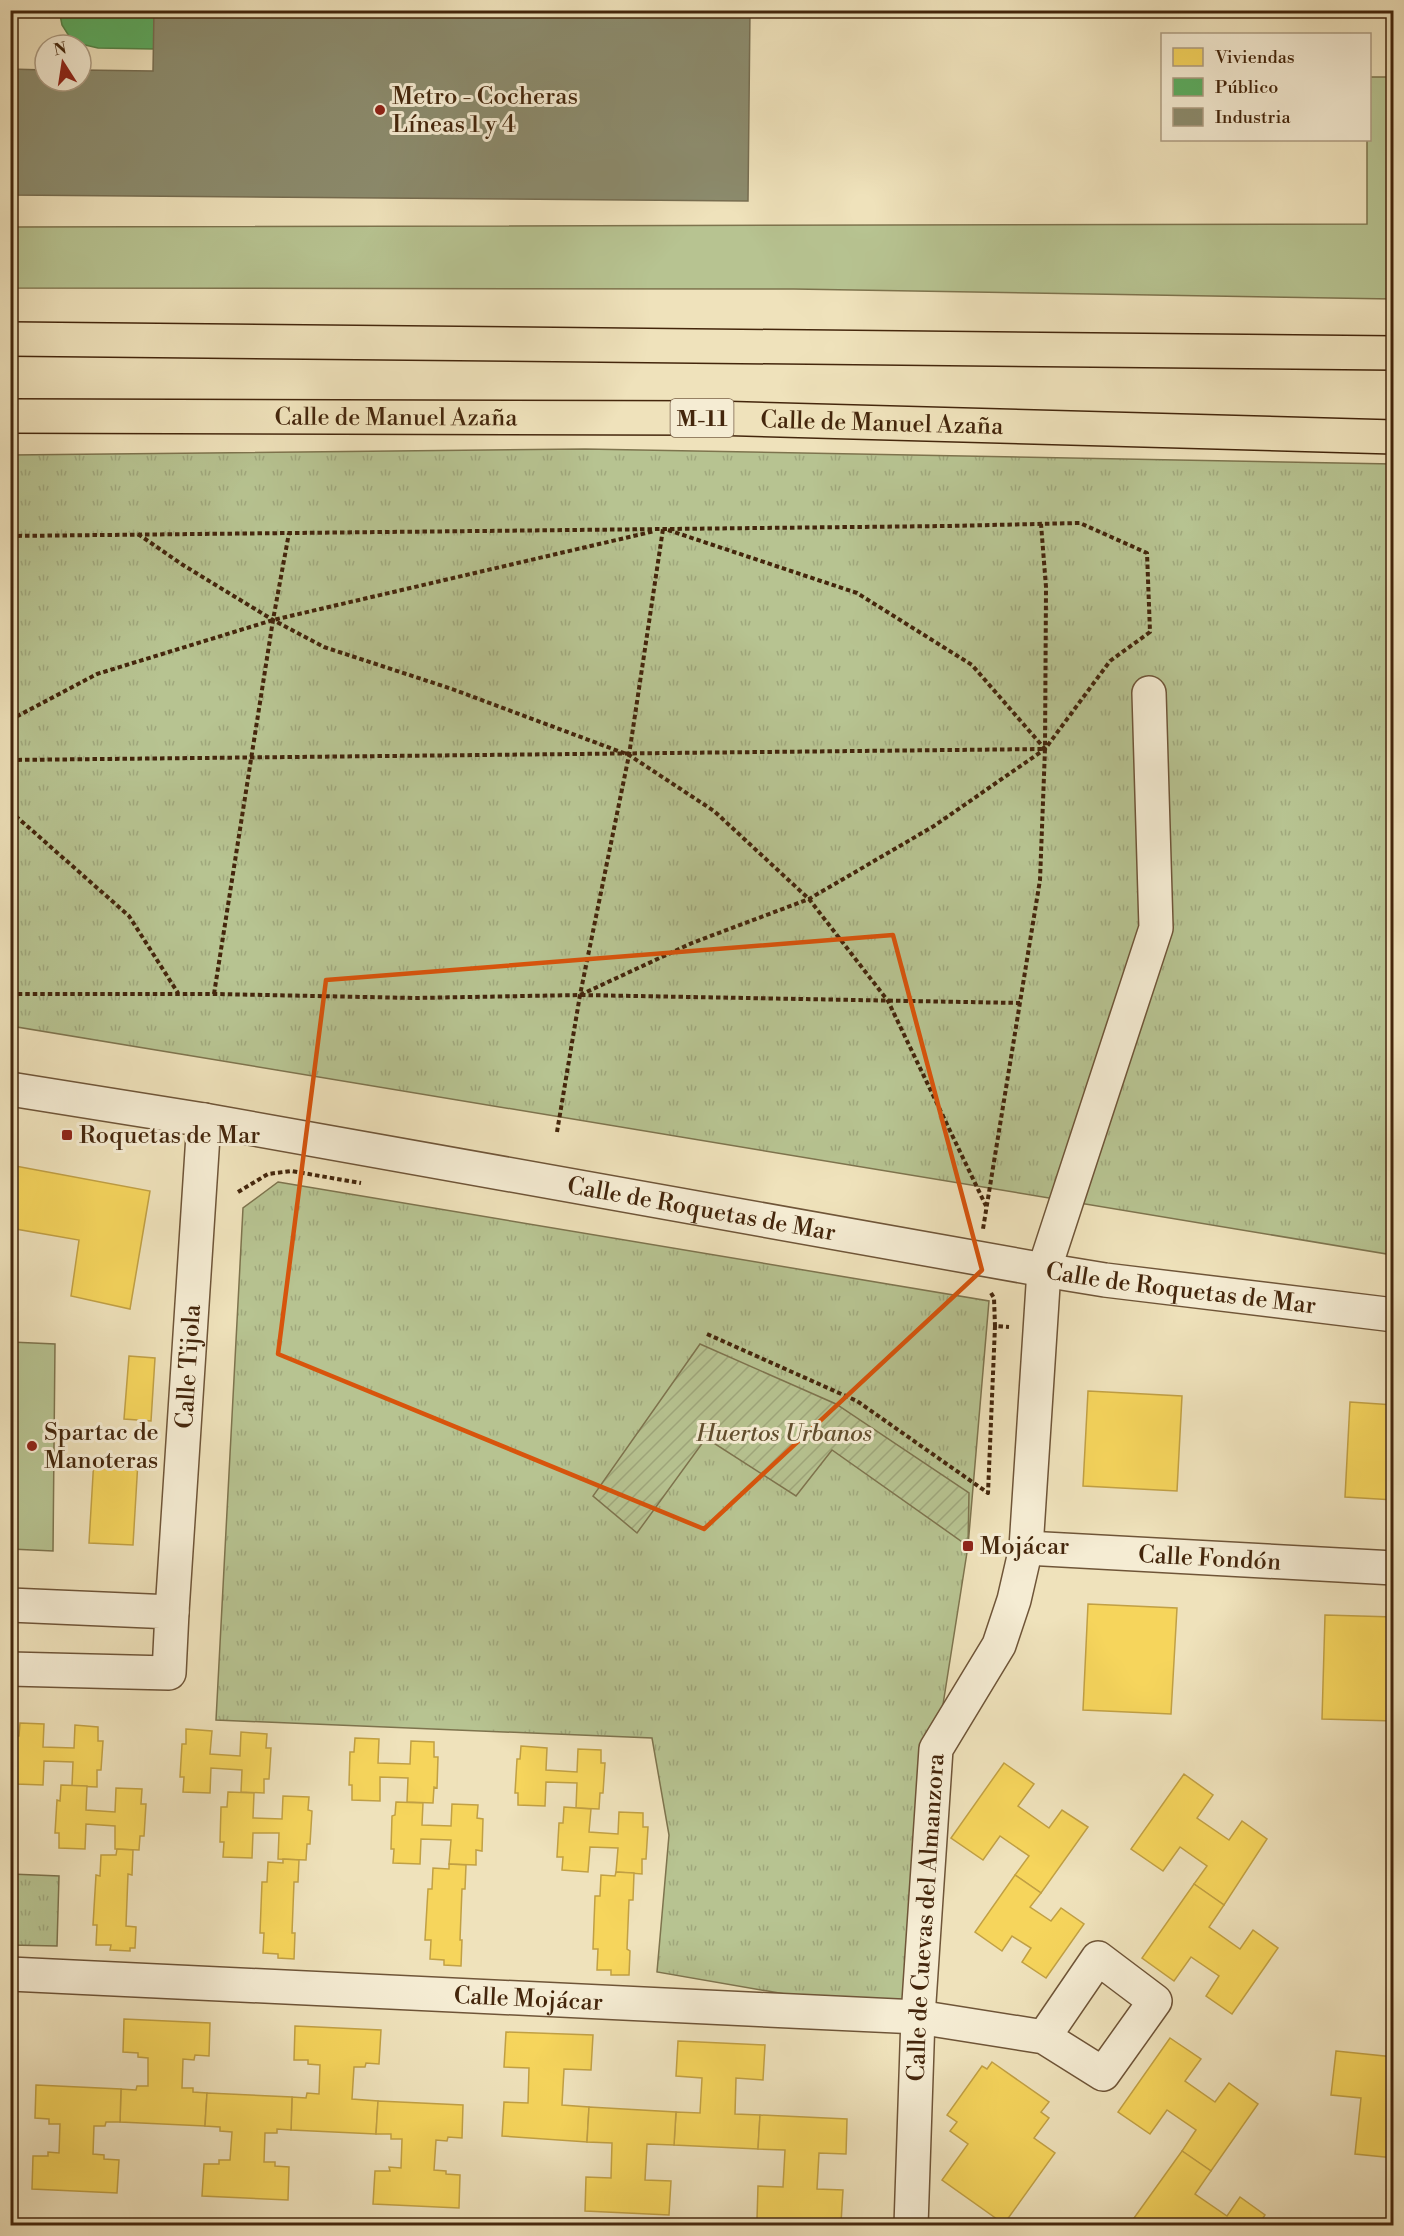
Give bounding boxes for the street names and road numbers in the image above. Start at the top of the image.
road number: M-11 [670,399,734,437]
street label: Calle de Manuel Azaña [275,403,518,433]
street label: Calle de Manuel Azaña [760,405,1005,442]
street label: Calle de Roquetas de Mar [565,1171,838,1249]
street label: Calle de Roquetas de Mar [1044,1257,1318,1321]
street label: Calle Tijola [170,1302,208,1430]
street label: Calle Fondón [1137,1540,1282,1578]
street label: Calle de Cuevas del Almanzora [902,1752,952,2082]
street label: Calle Mojácar [453,1981,604,2018]

